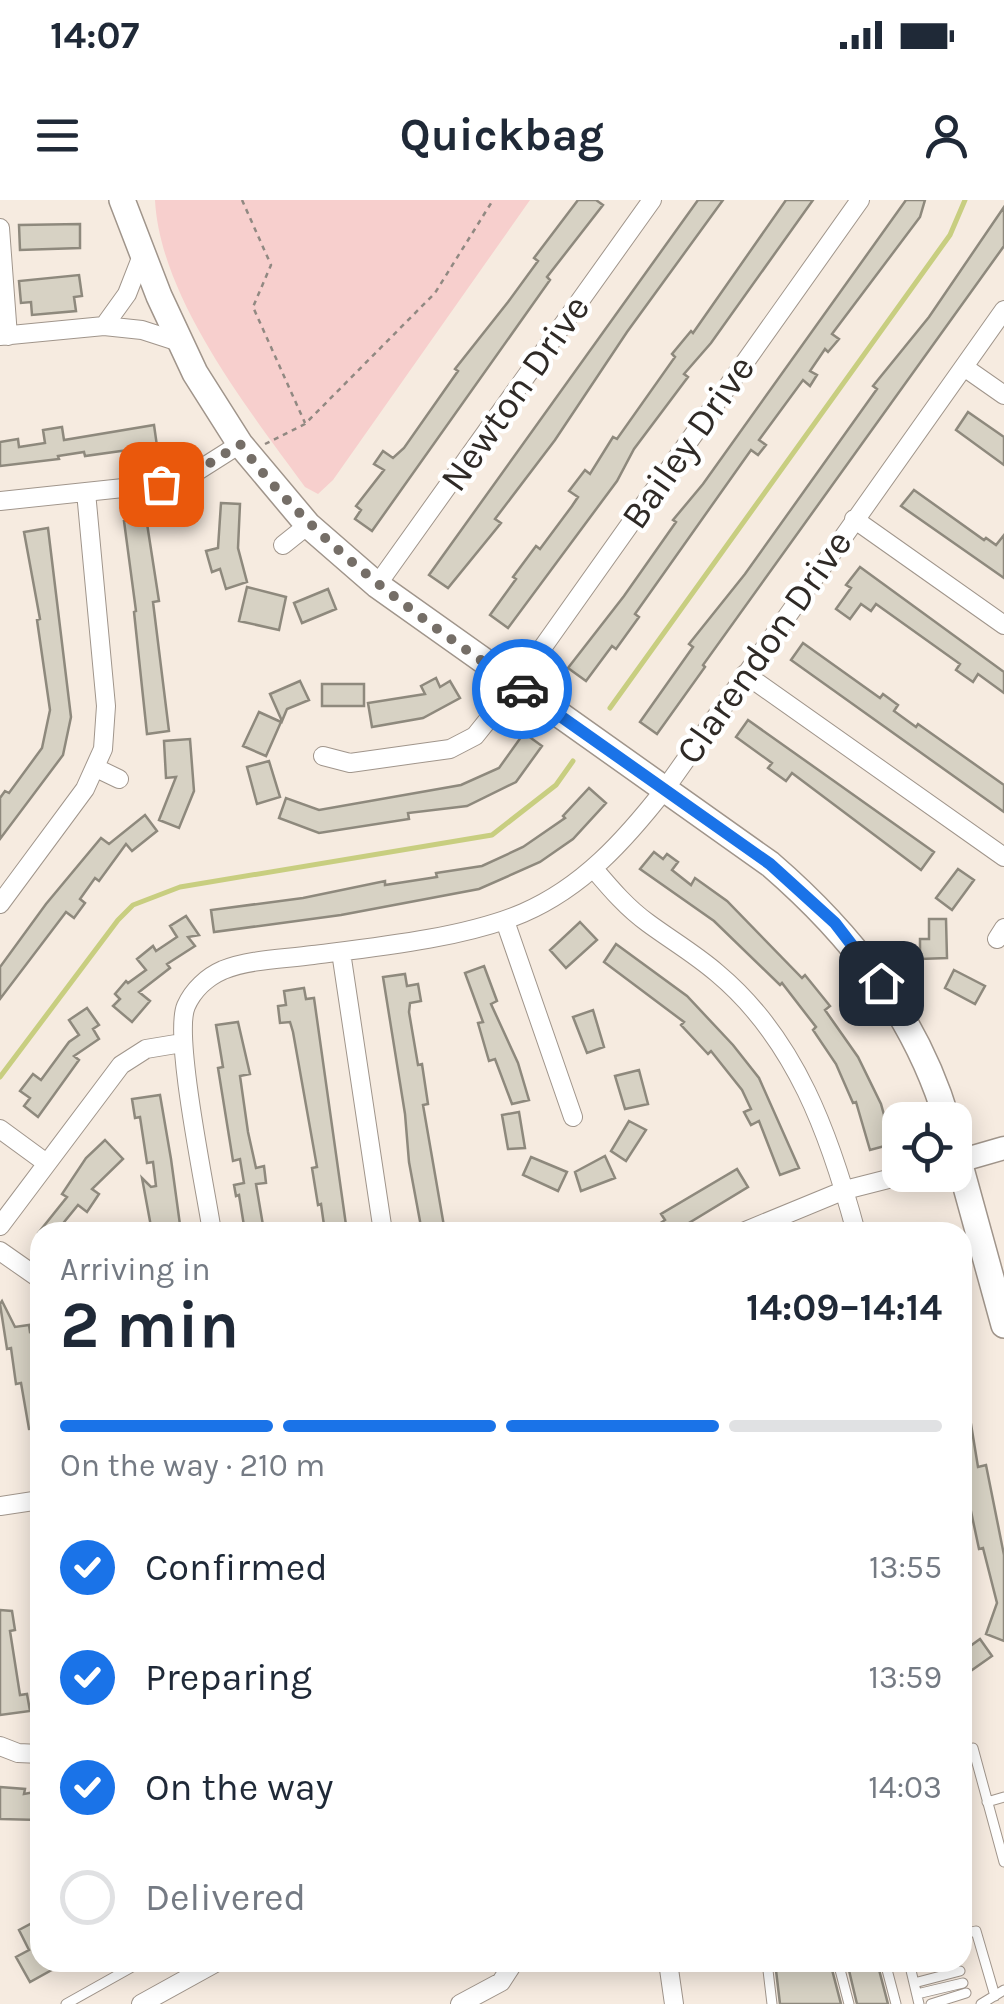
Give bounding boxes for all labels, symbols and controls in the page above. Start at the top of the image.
text: 14:07 [50,13,139,58]
icon: menu [30,108,85,163]
icon: person [919,108,974,163]
text: Quickbag [400,109,604,161]
street label: Newton Drive [431,286,599,500]
street label: Bailey Drive [612,347,764,537]
pin [119,442,204,527]
icon: bag [134,457,189,512]
street label: Clarendon Drive [667,521,861,773]
courier [472,639,572,739]
icon: car [495,662,550,717]
pin [839,941,924,1026]
icon: home [854,956,909,1011]
map controls [882,1102,972,1192]
button: locate [882,1102,972,1192]
text: Arriving in [60,1251,211,1288]
text: 14:09–14:14 [746,1285,942,1330]
text: 2 min [60,1287,239,1363]
text: On the way · 210 m [60,1447,325,1484]
icon: check [60,1540,115,1595]
text: Confirmed [145,1545,328,1590]
text: 13:55 [869,1549,942,1586]
icon: check [60,1650,115,1705]
text: Preparing [145,1655,312,1700]
text: 13:59 [869,1659,942,1696]
icon: check [60,1760,115,1815]
text: On the way [145,1765,333,1810]
text: 14:03 [868,1769,942,1806]
text: Delivered [145,1875,306,1920]

